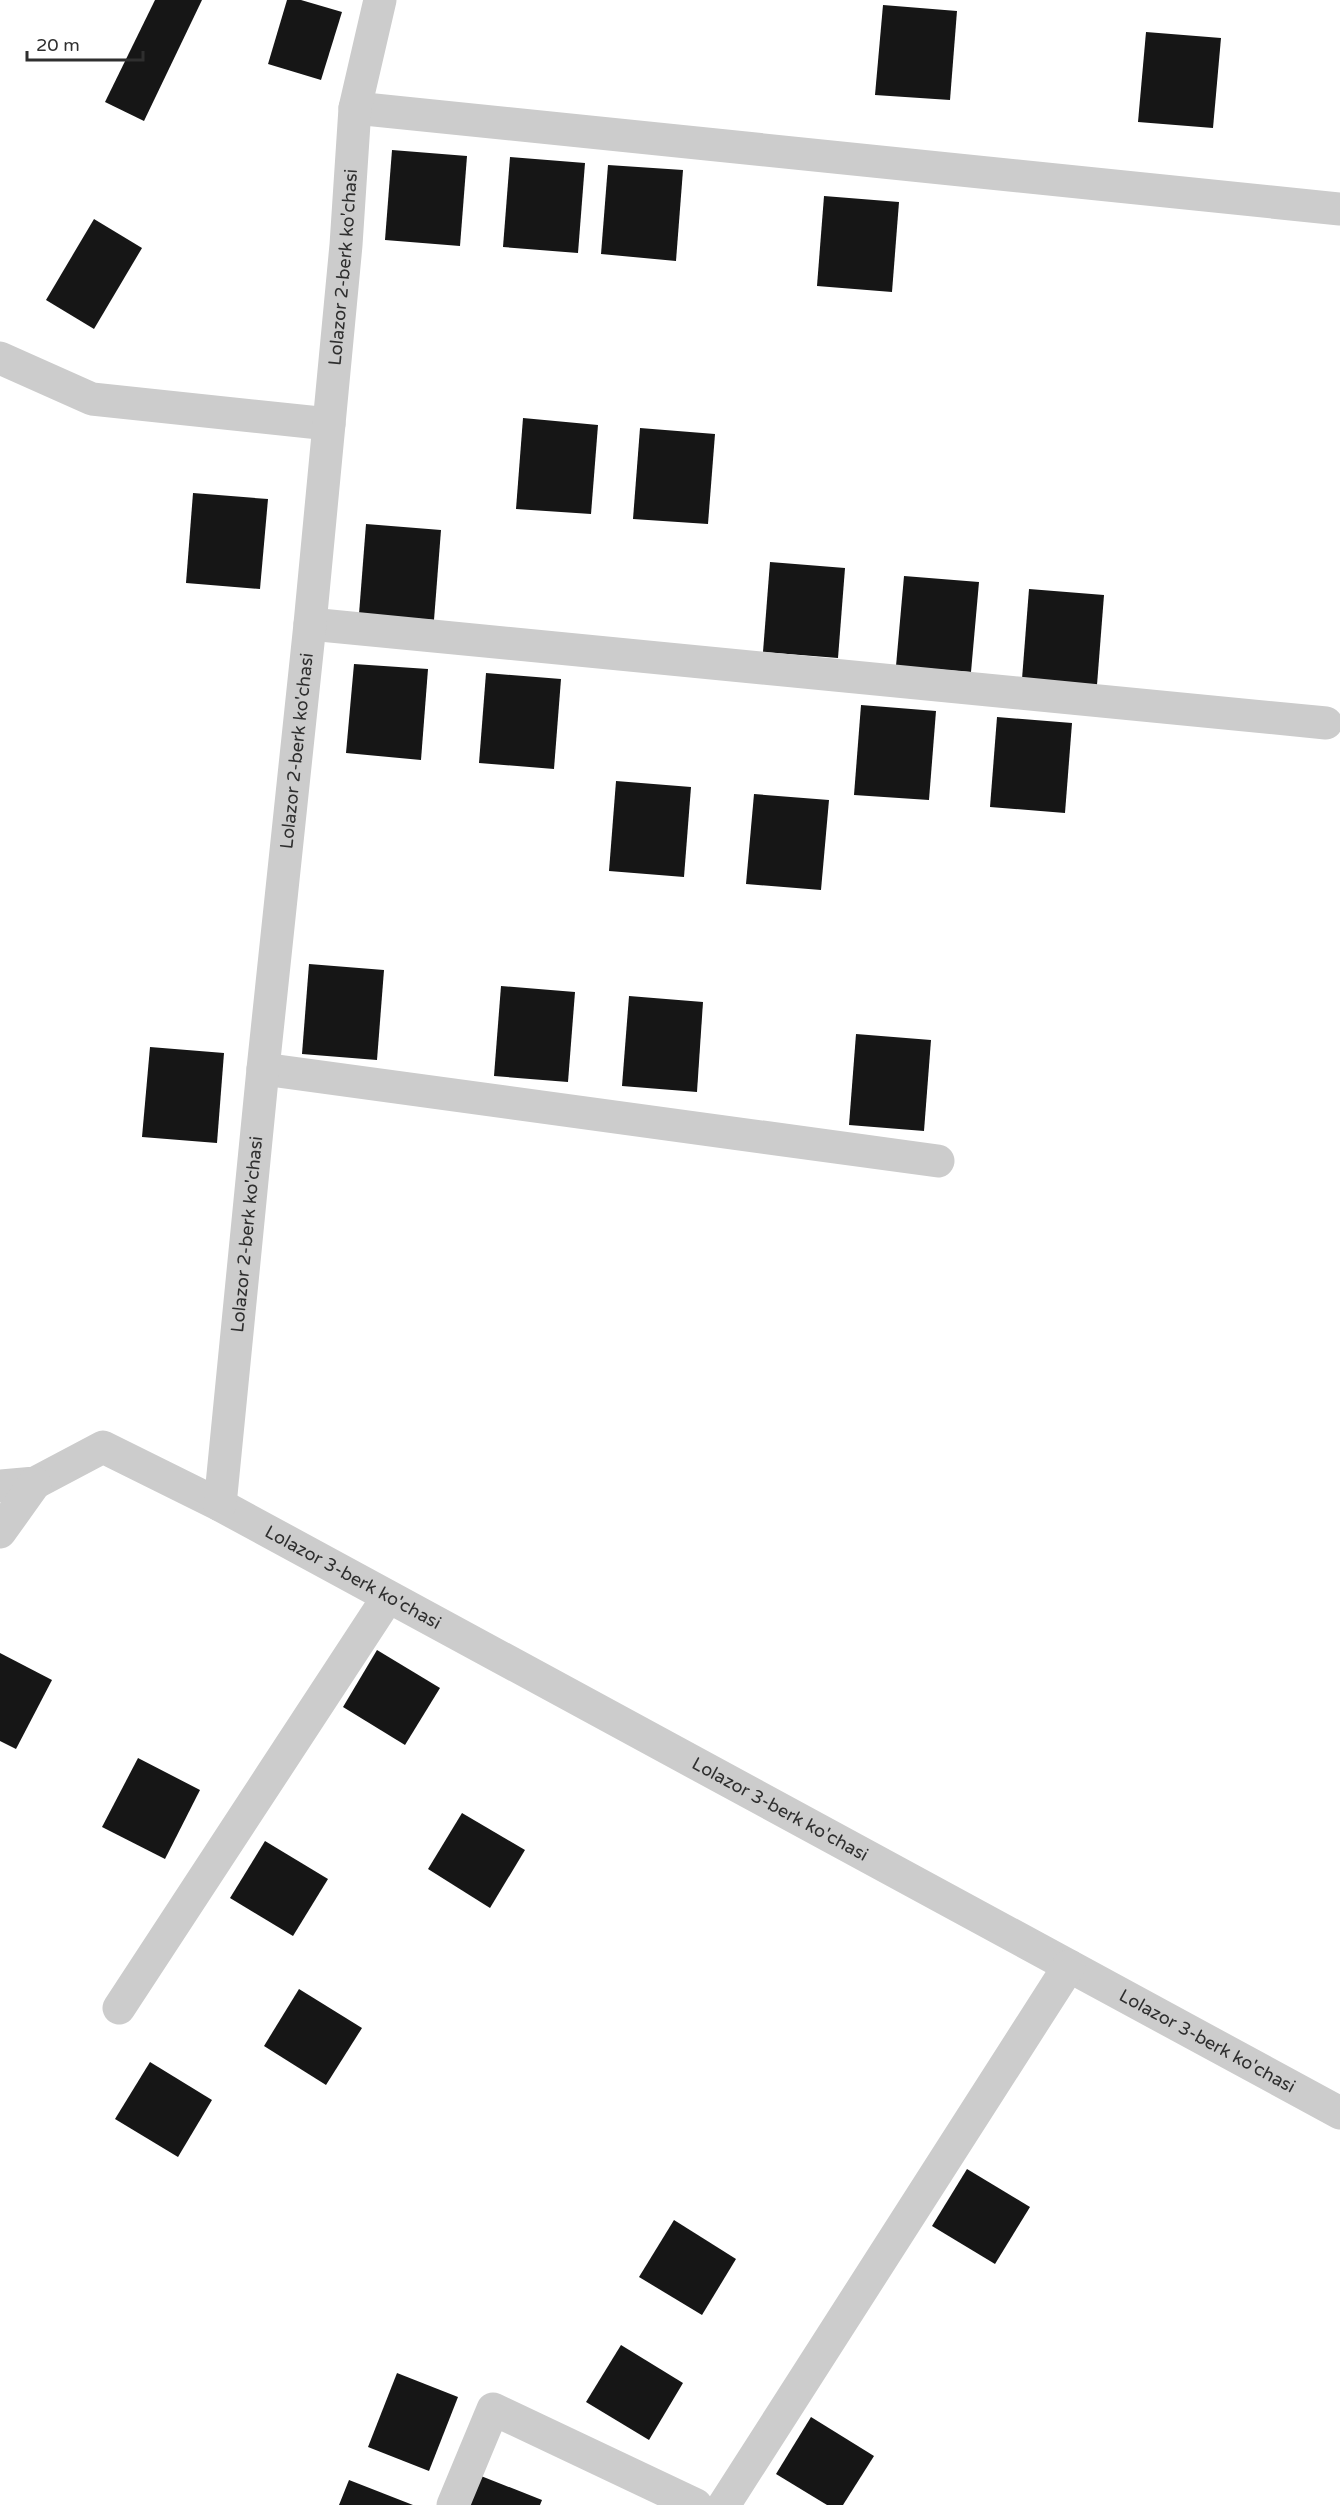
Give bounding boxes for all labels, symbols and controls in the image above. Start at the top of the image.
scale bar [27,24,142,62]
text: 20 m [36,34,80,56]
street label: Lolazor 2-berk ko'chasi [324,168,362,366]
street label: Lolazor 2-berk ko'chasi [275,652,318,850]
street label: Lolazor 2-berk ko'chasi [226,1135,267,1334]
street label: Lolazor 3-berk ko'chasi [261,1520,445,1634]
street label: Lolazor 3-berk ko'chasi [688,1752,872,1866]
street label: Lolazor 3-berk ko'chasi [1115,1984,1299,2098]

